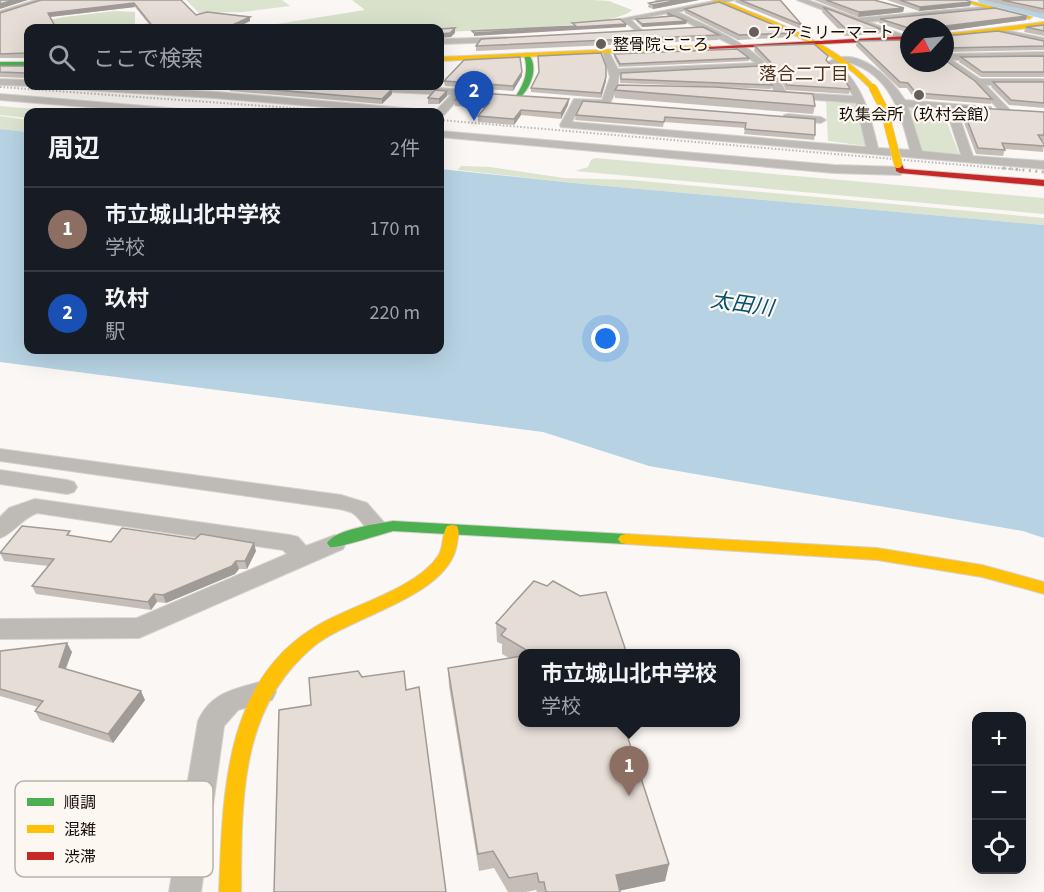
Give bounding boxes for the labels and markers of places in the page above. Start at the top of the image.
place label: ファミリーマート [766,22,894,44]
marker: ファミリーマート [747,25,761,39]
place label: 整骨院こころ [613,34,709,56]
marker: 整骨院こころ [594,37,608,51]
pin: 2 [454,72,494,121]
marker: 玖集会所（玖村会館） [912,88,926,102]
place label: 玖集会所（玖村会館） [839,104,999,126]
pin: 1 [610,746,648,796]

